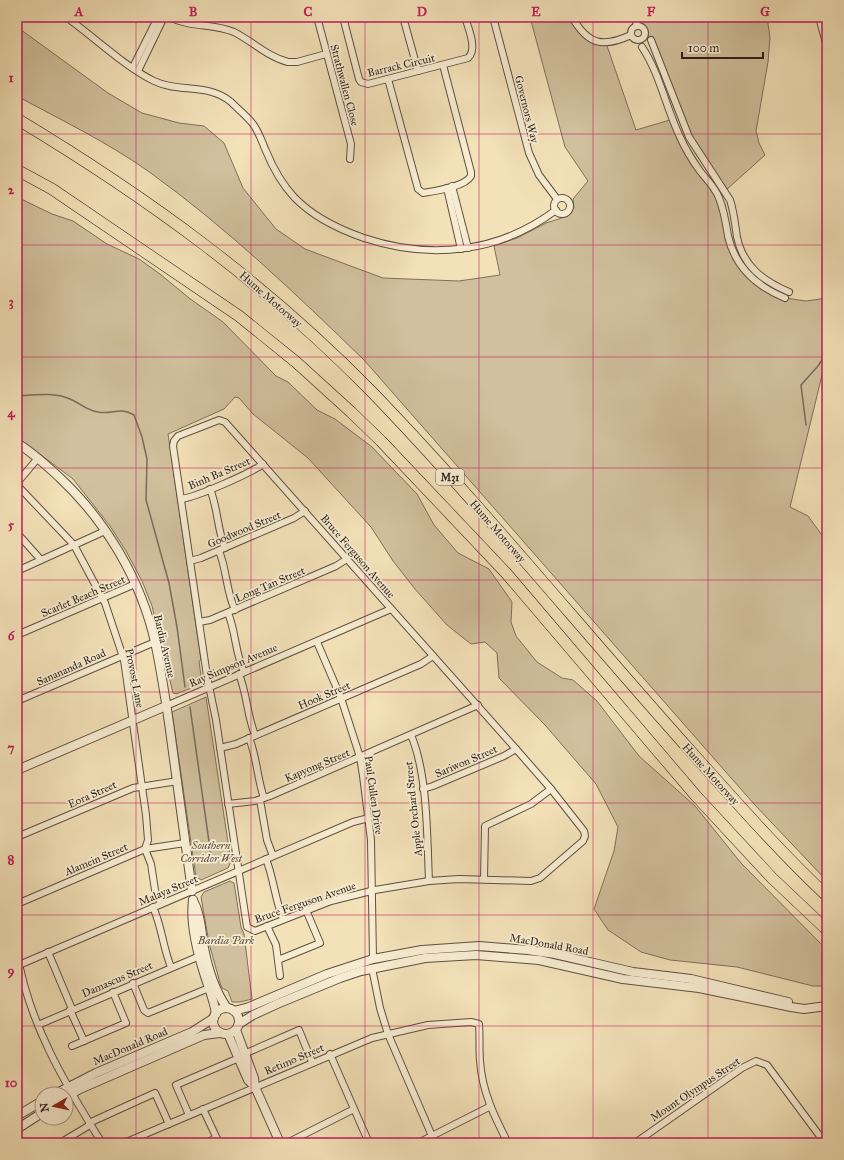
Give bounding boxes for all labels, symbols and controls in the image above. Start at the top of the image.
text: A [74,4,84,20]
text: B [189,4,198,20]
text: C [304,4,313,20]
text: D [417,4,427,20]
text: E [531,4,541,20]
text: F [647,4,656,20]
text: G [760,4,770,20]
scale bar [682,34,763,60]
text: 100 m [688,41,719,55]
street label: Strathwallen Close [327,43,362,128]
street label: Barrack Circuit [366,51,436,80]
text: 1 [8,70,14,86]
street label: Governors Way [512,74,541,145]
text: 2 [8,182,15,198]
street label: Hume Motorway [237,269,305,331]
text: 3 [8,294,14,310]
text: 4 [7,405,15,421]
street label: Binh Ba Street [186,454,252,492]
road number: M31 [436,469,464,485]
street label: Hume Motorway [467,497,529,566]
street label: Goodwood Street [206,508,283,551]
street label: Bruce Ferguson Avenue [318,512,398,601]
text: 5 [8,517,15,533]
street label: Long Tan Street [233,564,307,605]
street label: Scarlet Beach Street [39,573,127,620]
street label: Bardia Avenue [151,613,178,679]
text: 6 [8,628,16,644]
street label: Ray Simpson Avenue [187,641,280,690]
street label: Sanananda Road [35,646,108,688]
street label: Provost Lane [122,647,147,709]
street label: Hook Street [296,679,352,712]
text: 7 [8,740,15,756]
street label: Hume Motorway [679,741,742,809]
street label: Sariwon Street [433,742,499,780]
street label: Kapyong Street [283,746,352,785]
street label: Paul Cullen Drive [362,755,386,836]
street label: Apple Orchard Street [402,761,425,858]
street label: Eora Street [66,778,119,811]
park label: Southern Corridor West [180,839,242,865]
street label: Alamein Street [62,840,130,879]
text: 8 [8,852,15,868]
street label: Malaya Street [137,872,200,909]
street label: Bruce Ferguson Avenue [253,879,358,926]
street label: MacDonald Road [509,931,590,958]
park label: Bardia Park [197,934,254,947]
street label: Damascus Street [80,959,155,1000]
text: 9 [8,963,15,979]
street label: MacDonald Road [91,1025,170,1068]
street label: Retimo Street [262,1041,326,1078]
street label: Mount Olympus Street [648,1054,743,1124]
text: 10 [5,1075,18,1091]
north arrow [34,1086,74,1126]
text: N [37,1101,52,1113]

